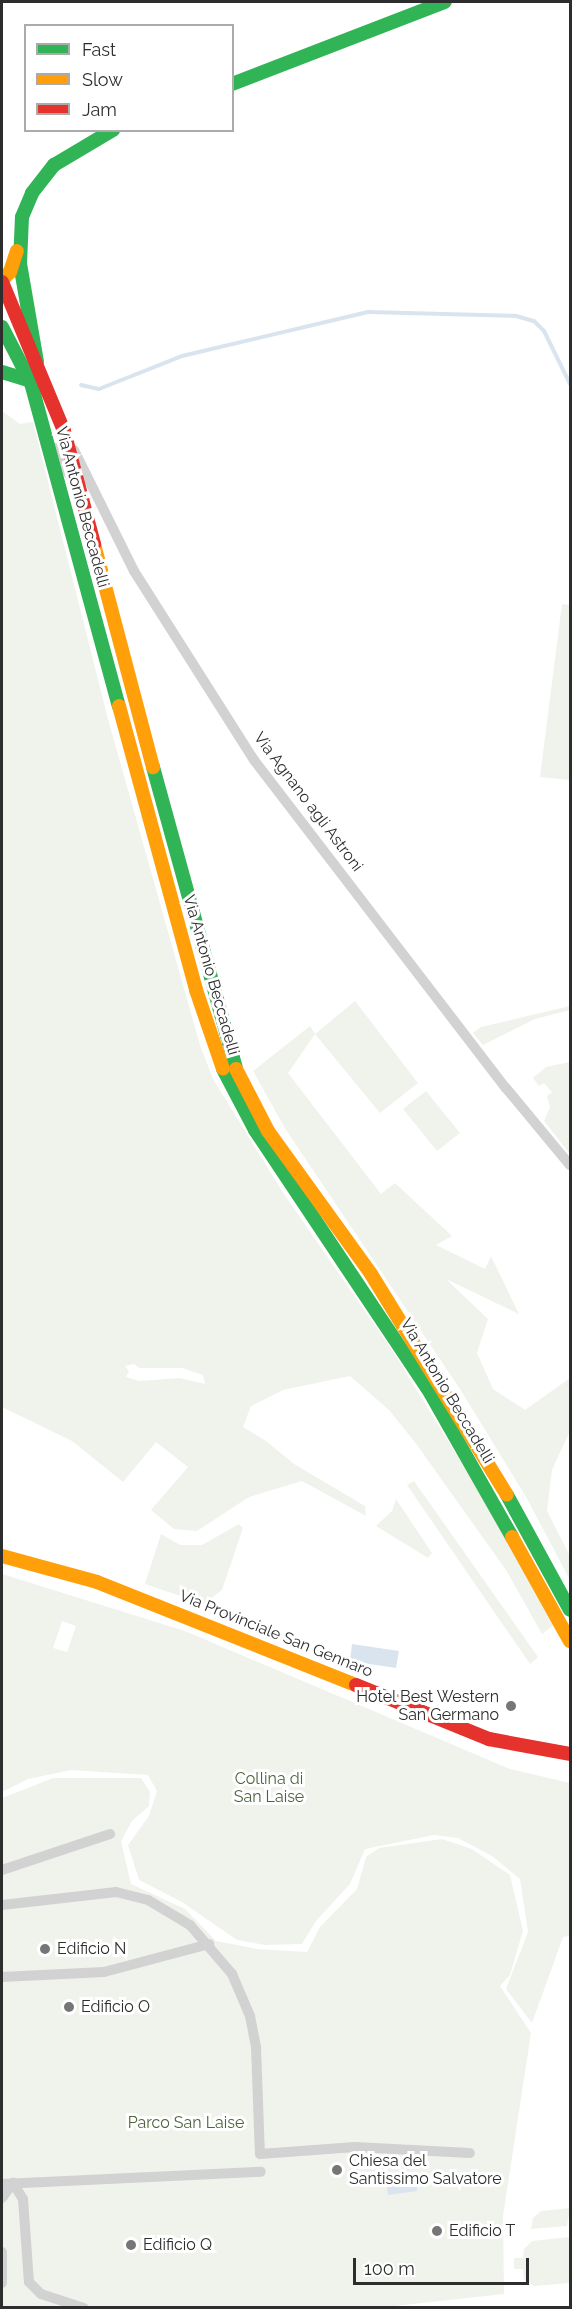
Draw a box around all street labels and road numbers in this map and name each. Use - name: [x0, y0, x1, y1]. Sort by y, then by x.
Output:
- street label: Via Antonio Beccadelli: [51, 424, 113, 590]
- street label: Via Agnano agli Astroni: [249, 728, 367, 876]
- street label: Via Antonio Beccadelli: [179, 892, 243, 1058]
- street label: Via Antonio Beccadelli: [396, 1315, 498, 1467]
- street label: Via Provinciale San Gennaro: [177, 1586, 375, 1682]

